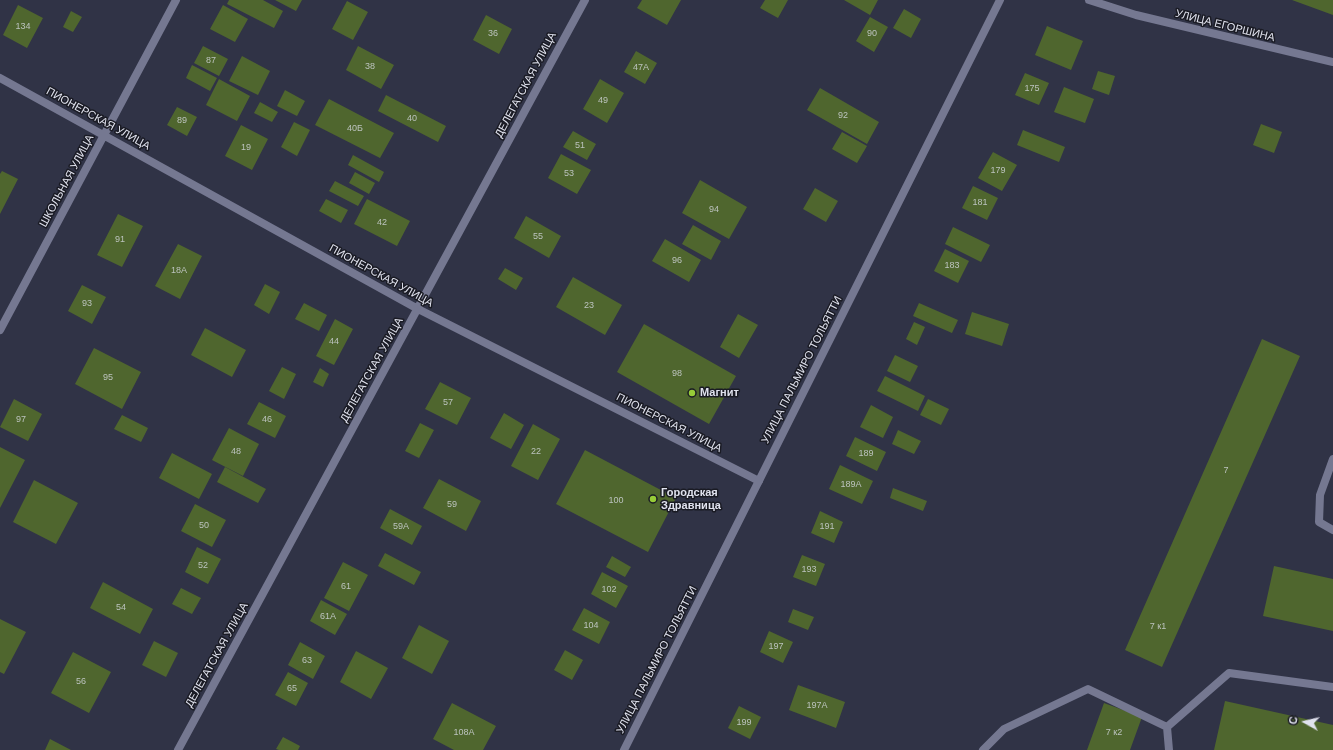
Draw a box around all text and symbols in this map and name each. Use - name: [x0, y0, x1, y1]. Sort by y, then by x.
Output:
- street label: УЛИЦА ЕГОРШИНА: [1174, 7, 1276, 45]
- house number: 134: [15, 22, 31, 32]
- house number: 36: [488, 29, 498, 39]
- house number: 90: [867, 29, 877, 39]
- street label: ДЕЛЕГАТСКАЯ УЛИЦА: [493, 30, 559, 140]
- house number: 87: [206, 56, 216, 66]
- house number: 38: [365, 62, 375, 72]
- house number: 47А: [633, 63, 649, 73]
- house number: 175: [1024, 84, 1040, 94]
- street label: ПИОНЕРСКАЯ УЛИЦА: [44, 85, 152, 153]
- house number: 49: [598, 96, 608, 106]
- house number: 92: [838, 111, 848, 121]
- house number: 40: [407, 114, 417, 124]
- house number: 89: [177, 116, 187, 126]
- house number: 40Б: [347, 124, 363, 134]
- street label: ШКОЛЬНАЯ УЛИЦА: [37, 133, 97, 229]
- house number: 51: [575, 141, 585, 151]
- house number: 19: [241, 143, 251, 153]
- house number: 179: [990, 166, 1006, 176]
- house number: 53: [564, 169, 574, 179]
- house number: 181: [972, 198, 988, 208]
- house number: 94: [709, 205, 719, 215]
- house number: 42: [377, 218, 387, 228]
- house number: 55: [533, 232, 543, 242]
- house number: 91: [115, 235, 125, 245]
- street label: ПИОНЕРСКАЯ УЛИЦА: [327, 242, 435, 310]
- house number: 96: [672, 256, 682, 266]
- house number: 183: [944, 261, 960, 271]
- house number: 18А: [171, 266, 187, 276]
- street label: УЛИЦА ПАЛЬМИРО ТОЛЬЯТТИ: [759, 294, 845, 446]
- house number: 93: [82, 299, 92, 309]
- house number: 23: [584, 301, 594, 311]
- street label: ДЕЛЕГАТСКАЯ УЛИЦА: [338, 315, 406, 425]
- house number: 44: [329, 337, 339, 347]
- house number: 98: [672, 369, 682, 379]
- house number: 95: [103, 373, 113, 383]
- place label: Магнит: [700, 386, 739, 400]
- marker: Магнит: [687, 388, 697, 398]
- street label: ПИОНЕРСКАЯ УЛИЦА: [614, 391, 724, 455]
- house number: 57: [443, 398, 453, 408]
- house number: 97: [16, 415, 26, 425]
- house number: 46: [262, 415, 272, 425]
- house number: 48: [231, 447, 241, 457]
- house number: 22: [531, 447, 541, 457]
- house number: 189: [858, 449, 874, 459]
- house number: 7: [1223, 466, 1229, 476]
- house number: 189А: [840, 480, 862, 490]
- place label: Городская Здравница: [661, 486, 721, 512]
- marker: Городская Здравница: [648, 494, 658, 504]
- house number: 100: [608, 496, 624, 506]
- house number: 59: [447, 500, 457, 510]
- house number: 50: [199, 521, 209, 531]
- house number: 59А: [393, 522, 409, 532]
- house number: 191: [819, 522, 835, 532]
- house number: 52: [198, 561, 208, 571]
- house number: 193: [801, 565, 817, 575]
- house number: 61: [341, 582, 351, 592]
- street label: УЛИЦА ПАЛЬМИРО ТОЛЬЯТТИ: [614, 584, 700, 736]
- house number: 102: [601, 585, 617, 595]
- street label: ДЕЛЕГАТСКАЯ УЛИЦА: [183, 600, 251, 710]
- house number: 54: [116, 603, 126, 613]
- house number: 61А: [320, 612, 336, 622]
- house number: 104: [583, 621, 599, 631]
- house number: 7 к1: [1150, 622, 1166, 632]
- house number: 197: [768, 642, 784, 652]
- house number: 63: [302, 656, 312, 666]
- house number: 56: [76, 677, 86, 687]
- house number: 65: [287, 684, 297, 694]
- house number: 197А: [806, 701, 828, 711]
- north arrow: [1285, 702, 1325, 742]
- text: С: [1287, 716, 1300, 725]
- house number: 199: [736, 718, 752, 728]
- house number: 108А: [453, 728, 475, 738]
- house number: 7 к2: [1106, 728, 1122, 738]

